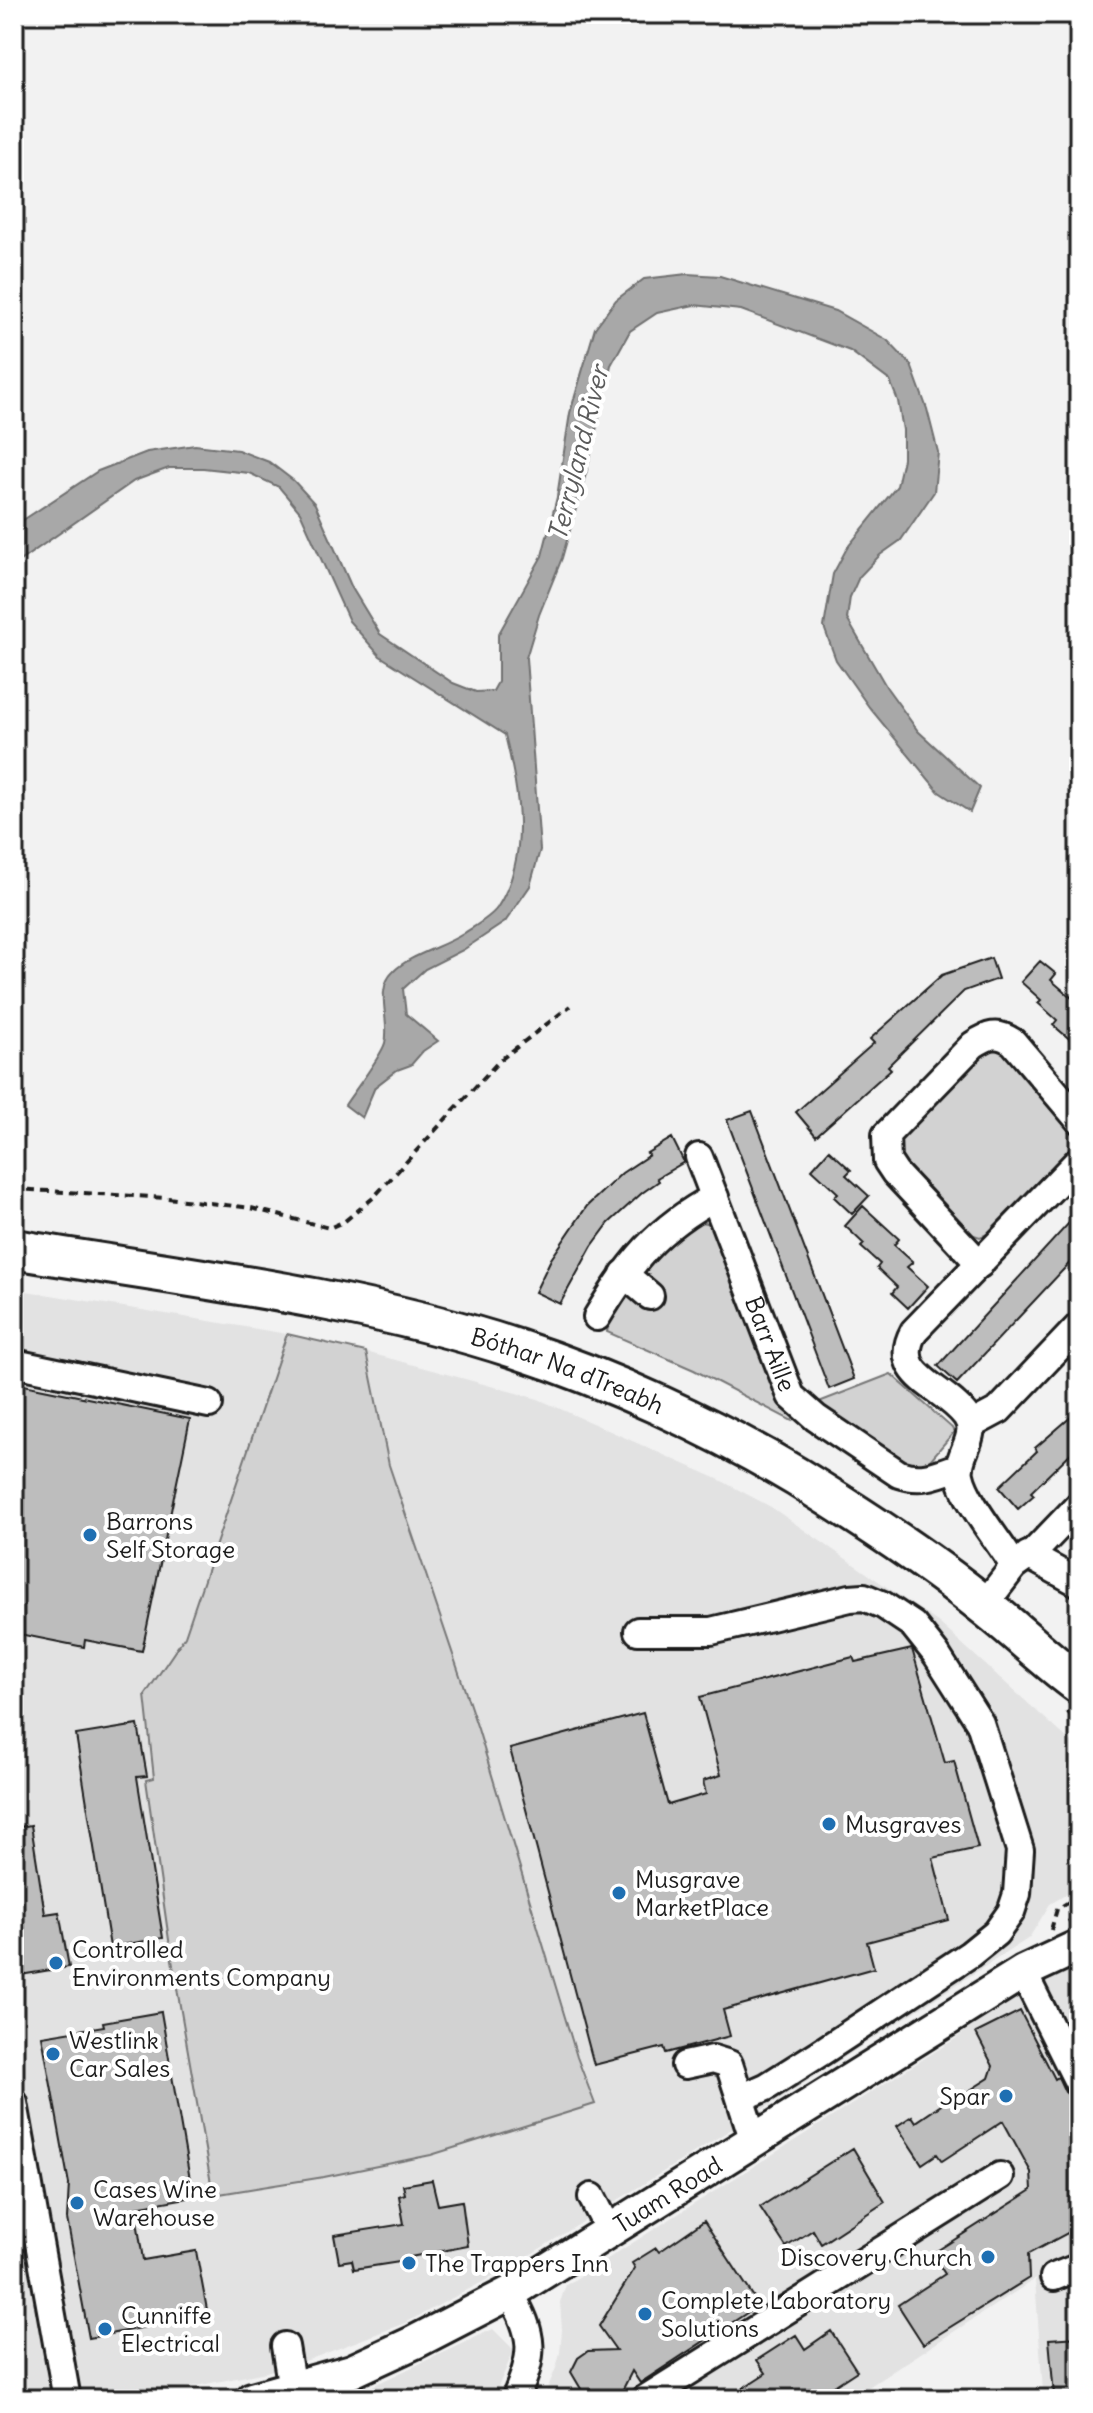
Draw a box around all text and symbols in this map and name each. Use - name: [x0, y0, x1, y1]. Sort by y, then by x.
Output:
- water label: Terryland River: [540, 359, 616, 544]
- street label: Barr Aille: [739, 1292, 803, 1395]
- street label: Bóthar Na dTreabh: [467, 1321, 669, 1420]
- place label: Barrons Self Storage: [106, 1506, 235, 1564]
- marker: Barrons Self Storage: [81, 1526, 99, 1544]
- place label: Musgraves: [845, 1809, 961, 1839]
- marker: Musgraves: [820, 1815, 838, 1833]
- place label: Musgrave MarketPlace: [635, 1864, 769, 1922]
- marker: Musgrave MarketPlace: [610, 1884, 628, 1902]
- place label: Controlled Environments Company: [72, 1934, 331, 1992]
- marker: Controlled Environments Company: [47, 1954, 65, 1972]
- place label: Westlink Car Sales: [69, 2025, 170, 2083]
- marker: Westlink Car Sales: [44, 2045, 62, 2063]
- place label: Spar: [939, 2081, 990, 2111]
- marker: Spar: [997, 2087, 1015, 2105]
- street label: Tuam Road: [608, 2149, 727, 2239]
- place label: Cases Wine Warehouse: [93, 2174, 217, 2232]
- marker: Cases Wine Warehouse: [68, 2194, 86, 2212]
- place label: Discovery Church: [780, 2242, 972, 2272]
- place label: The Trappers Inn: [425, 2248, 609, 2278]
- marker: Discovery Church: [979, 2248, 997, 2266]
- marker: The Trappers Inn: [400, 2254, 418, 2272]
- place label: Complete Laboratory Solutions: [661, 2285, 891, 2343]
- place label: Cunniffe Electrical: [121, 2300, 220, 2358]
- marker: Complete Laboratory Solutions: [636, 2305, 654, 2323]
- marker: Cunniffe Electrical: [96, 2320, 114, 2338]

